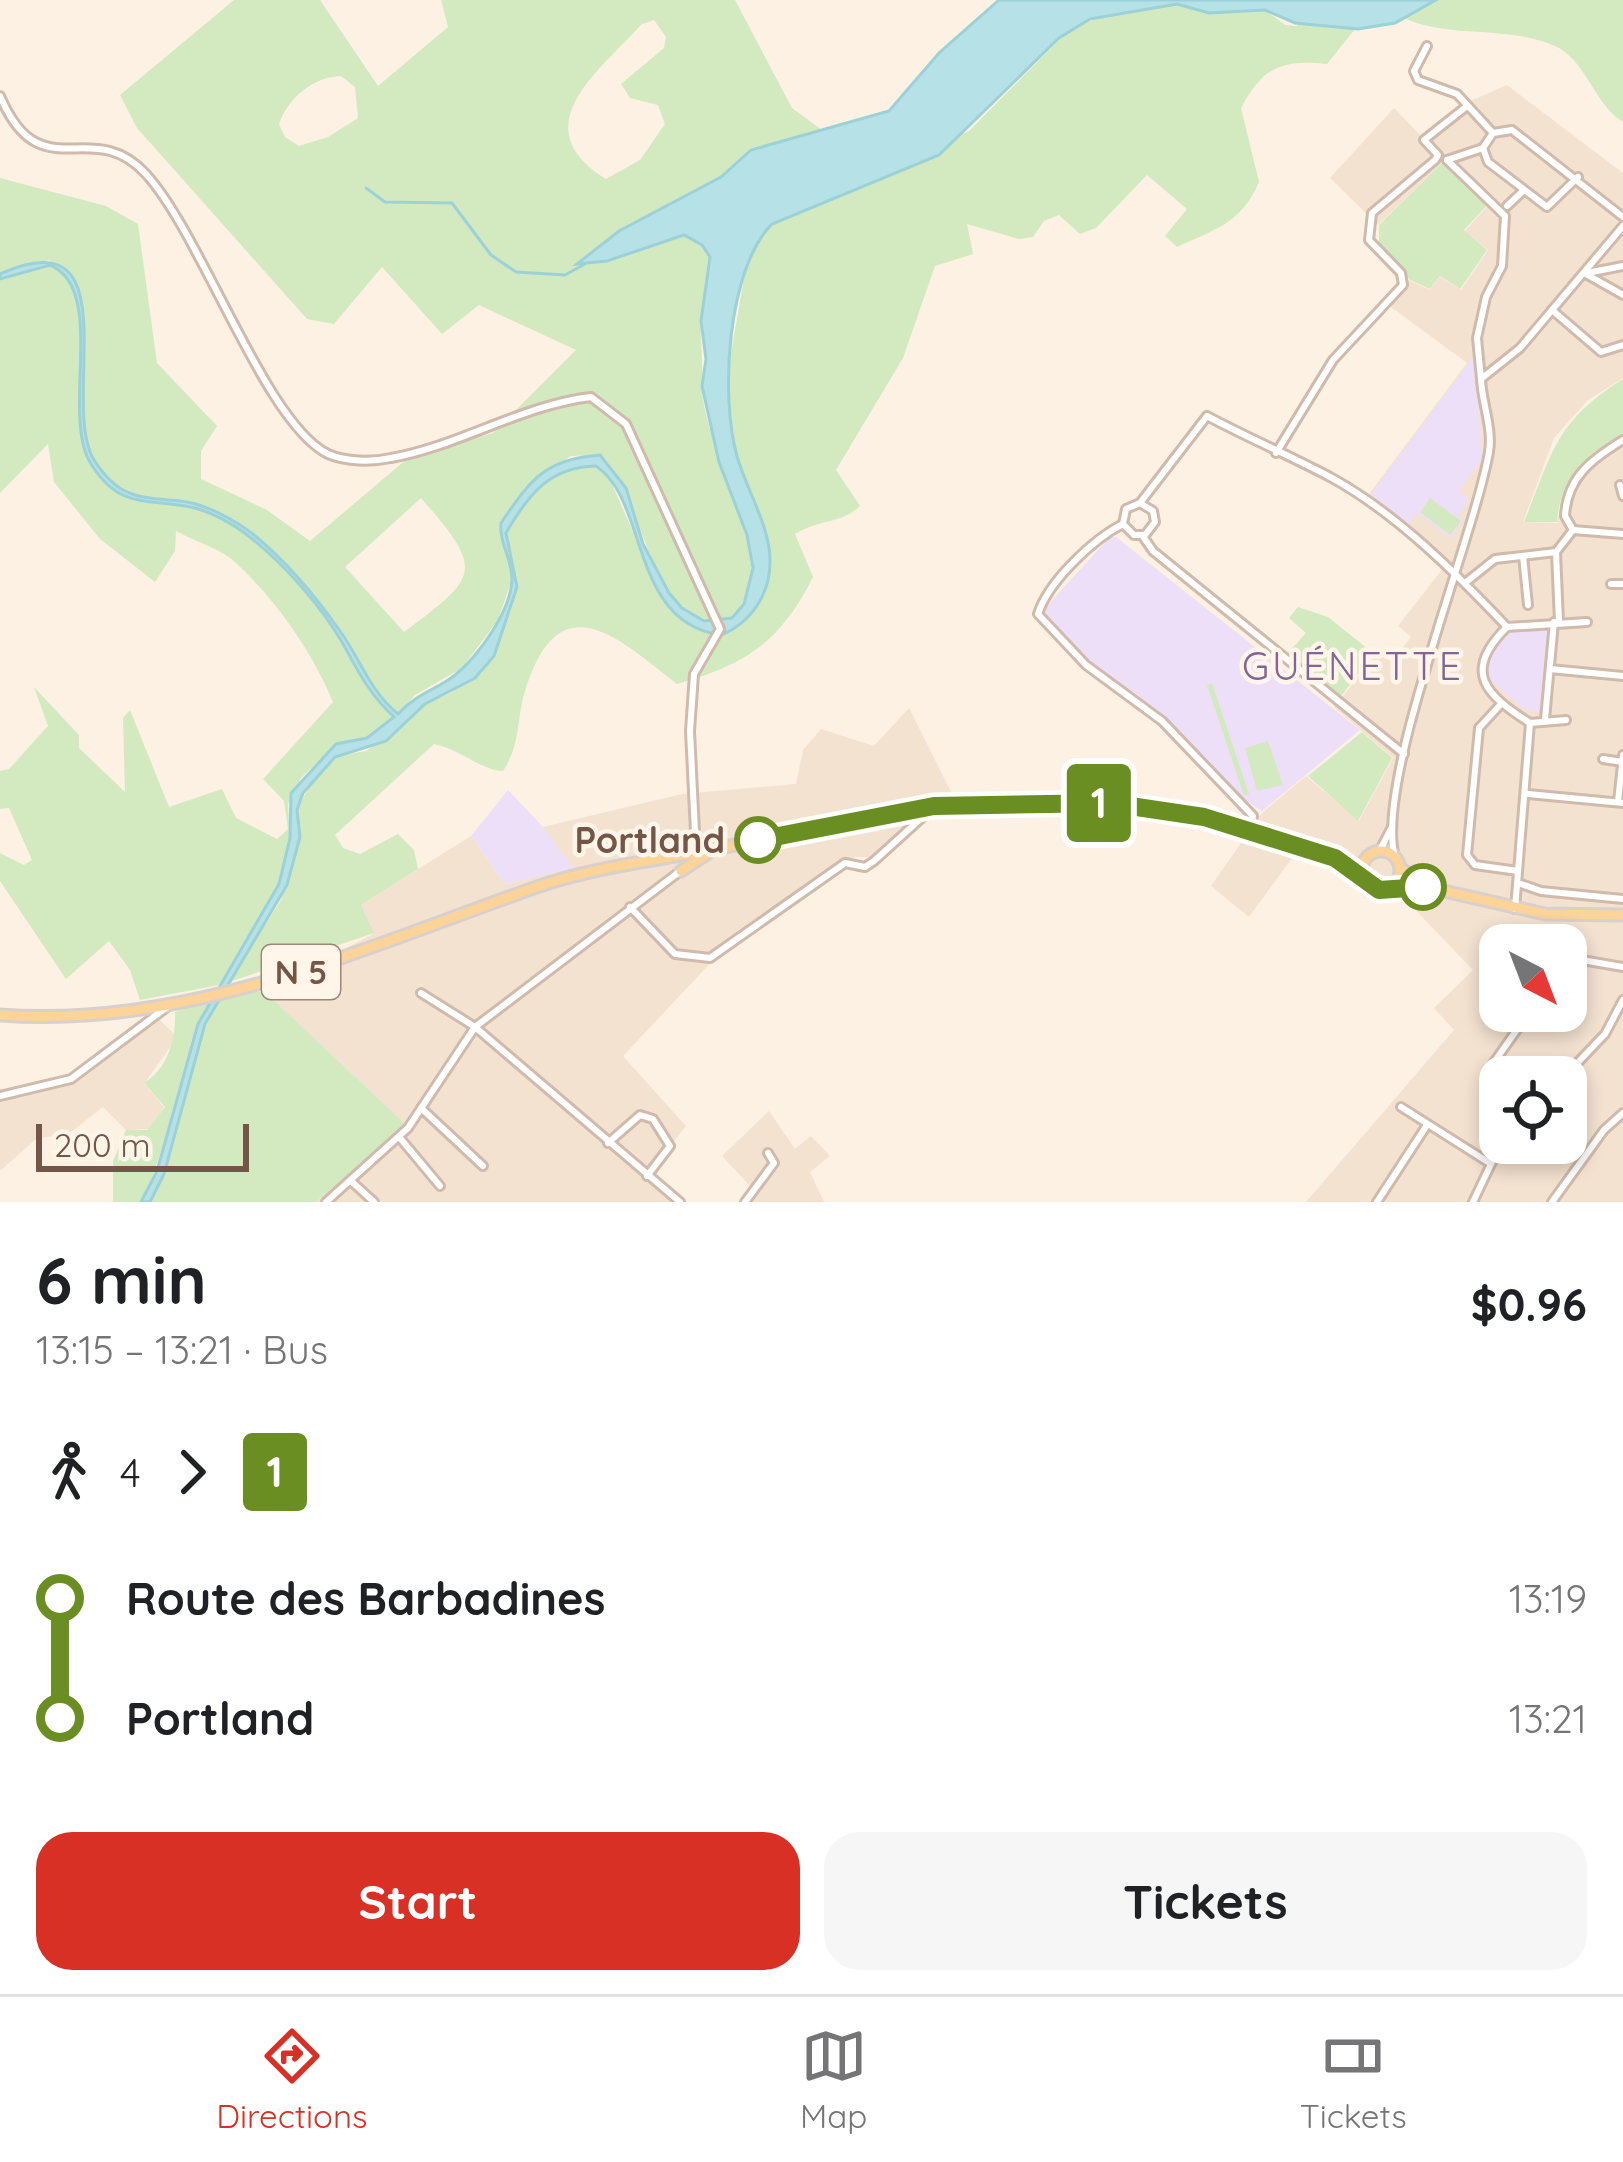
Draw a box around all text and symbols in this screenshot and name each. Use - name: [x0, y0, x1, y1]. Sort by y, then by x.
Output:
- district label: GUÉNETTE: [1242, 641, 1464, 690]
- line badge: 1: [1060, 764, 1138, 842]
- text: 1: [1091, 776, 1107, 829]
- place label: Portland: [574, 817, 725, 862]
- marker: Portland: [736, 818, 780, 862]
- unlabelled marker: [1401, 865, 1445, 909]
- north arrow: [1479, 924, 1587, 1032]
- map controls: [1479, 924, 1587, 1164]
- road number: N 5: [262, 945, 340, 999]
- button: locate: [1479, 1056, 1587, 1164]
- scale bar: [36, 1118, 249, 1171]
- text: 200 m: [54, 1124, 151, 1165]
- text: 6 min: [36, 1238, 207, 1321]
- text: $0.96: [1471, 1276, 1587, 1332]
- text: 13:15 – 13:21 · Bus: [36, 1325, 328, 1374]
- icon: walk: [36, 1439, 102, 1505]
- icon: forward: [159, 1439, 225, 1505]
- text: 1: [267, 1445, 283, 1498]
- text: 4: [120, 1448, 141, 1497]
- text: Route des Barbadines: [126, 1570, 605, 1626]
- text: 13:19: [1509, 1574, 1587, 1623]
- text: Portland: [126, 1690, 314, 1746]
- text: 13:21: [1509, 1694, 1587, 1743]
- button: Start: [36, 1832, 800, 1970]
- button: Tickets: [824, 1832, 1587, 1970]
- tab: Directions: [216, 2023, 367, 2136]
- tab: Map: [800, 2023, 867, 2136]
- tab: Tickets: [1300, 2023, 1407, 2136]

